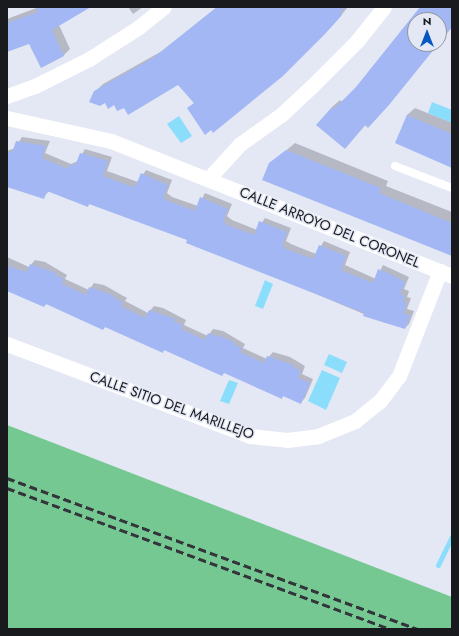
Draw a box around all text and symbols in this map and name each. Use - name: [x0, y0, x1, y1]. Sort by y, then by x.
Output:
- north arrow: [407, 12, 447, 52]
- text: N: [423, 13, 431, 29]
- street label: CALLE ARROYO DEL CORONEL: [237, 183, 423, 271]
- street label: CALLE SITIO DEL MARILLEJO: [88, 367, 256, 443]

